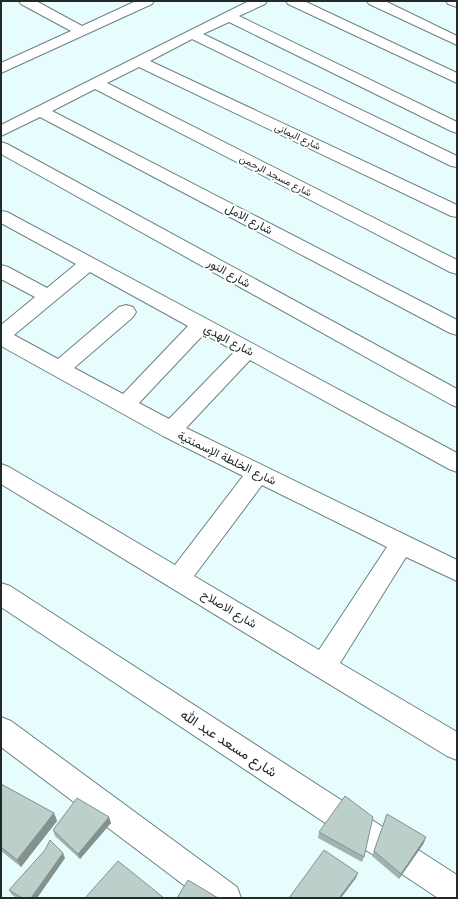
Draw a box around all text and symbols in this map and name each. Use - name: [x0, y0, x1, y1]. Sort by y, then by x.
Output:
- street label: شارع اليمانى: [273, 120, 323, 153]
- street label: شارع مسجد الرحمن: [237, 152, 314, 199]
- street label: شارع الامل: [222, 200, 275, 239]
- street label: شارع النور: [203, 254, 253, 292]
- street label: شارع الهدي: [200, 320, 257, 362]
- street label: شارع الخلطة الإسمنتية: [175, 427, 279, 490]
- street label: شارع الاصلاح: [198, 586, 260, 633]
- street label: شارع مسعد عبد الله: [176, 705, 281, 783]

